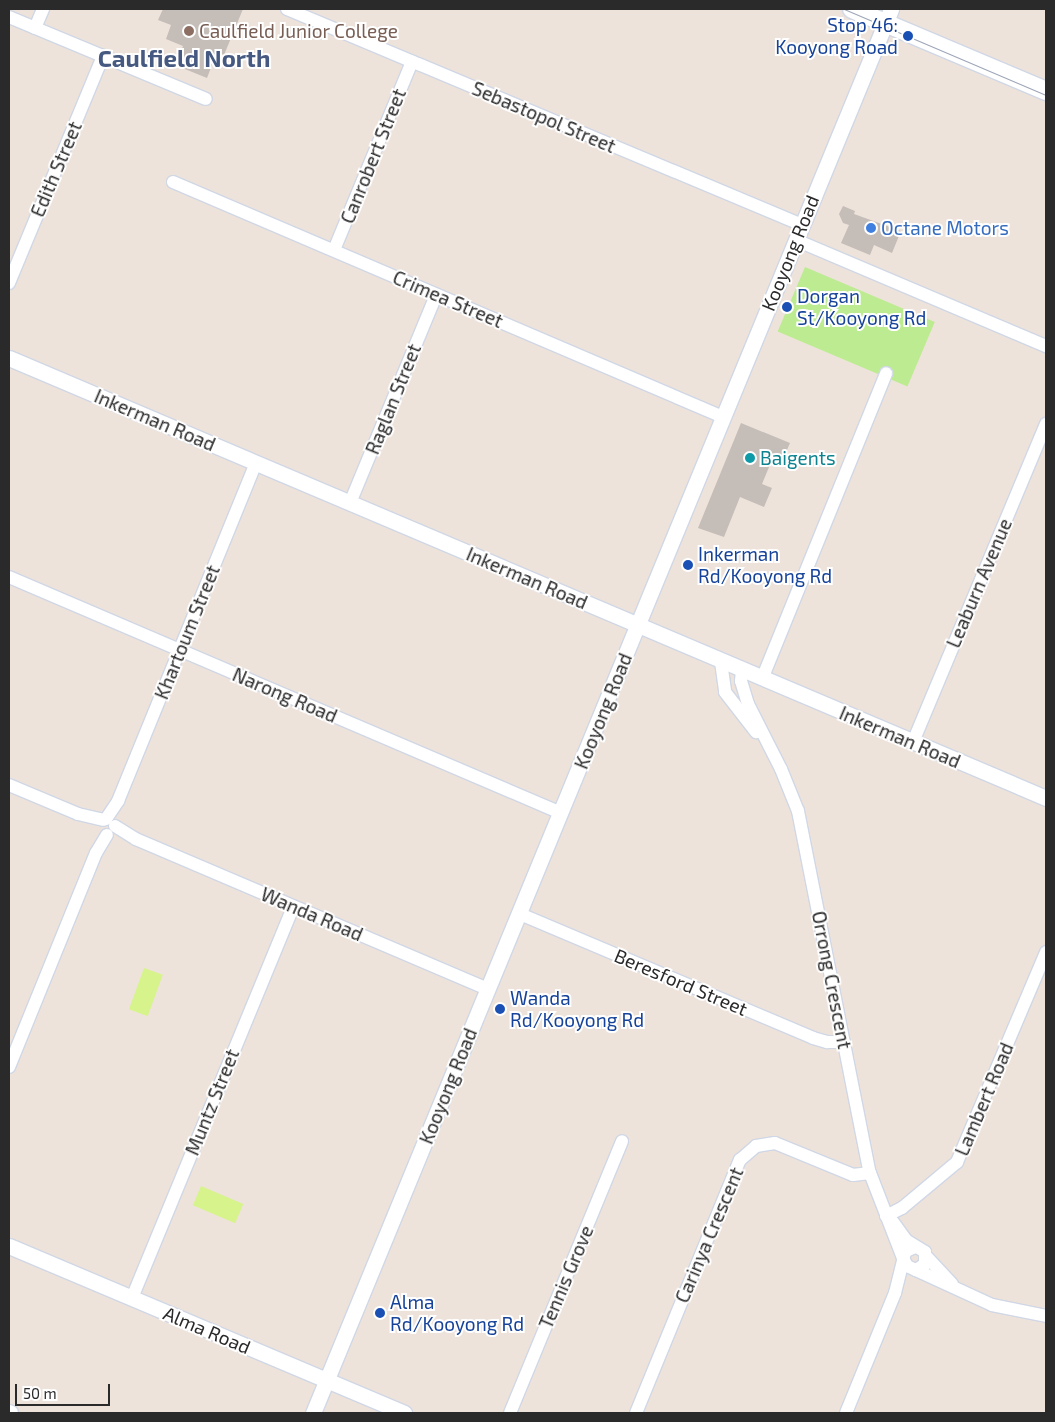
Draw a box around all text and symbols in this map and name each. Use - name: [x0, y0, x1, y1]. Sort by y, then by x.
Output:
- place label: Stop 46: Kooyong Road: [775, 14, 898, 58]
- place label: Caulfield Junior College: [199, 20, 399, 42]
- marker: Caulfield Junior College: [183, 25, 195, 37]
- marker: Stop 46: Kooyong Road: [902, 30, 914, 42]
- district label: Caulfield North: [98, 44, 270, 72]
- street label: Sebastopol Street: [469, 76, 619, 158]
- street label: Canrobert Street: [336, 85, 410, 227]
- street label: Edith Street: [26, 118, 86, 220]
- street label: Kooyong Road: [756, 192, 824, 314]
- place label: Octane Motors: [881, 217, 1009, 239]
- marker: Octane Motors: [865, 222, 877, 234]
- street label: Crimea Street: [389, 266, 507, 332]
- place label: Dorgan St/Kooyong Rd: [797, 285, 926, 329]
- marker: Dorgan St/Kooyong Rd: [781, 301, 793, 313]
- street label: Raglan Street: [361, 341, 425, 457]
- street label: Inkerman Road: [91, 384, 219, 456]
- place label: Baigents: [760, 447, 836, 469]
- marker: Baigents: [744, 452, 756, 464]
- street label: Leaburn Avenue: [941, 515, 1017, 651]
- street label: Inkerman Road: [463, 542, 591, 614]
- place label: Inkerman Rd/Kooyong Rd: [698, 543, 832, 587]
- marker: Inkerman Rd/Kooyong Rd: [682, 559, 694, 571]
- street label: Khartoum Street: [150, 562, 224, 702]
- street label: Kooyong Road: [569, 650, 637, 772]
- street label: Narong Road: [229, 663, 341, 727]
- street label: Inkerman Road: [836, 701, 964, 773]
- street label: Wanda Road: [258, 882, 366, 946]
- street label: Orrong Crescent: [807, 909, 857, 1051]
- street label: Beresford Street: [611, 944, 751, 1020]
- place label: Wanda Rd/Kooyong Rd: [510, 987, 644, 1031]
- marker: Wanda Rd/Kooyong Rd: [494, 1003, 506, 1015]
- street label: Kooyong Road: [414, 1025, 482, 1147]
- street label: Lambert Road: [950, 1039, 1018, 1159]
- street label: Muntz Street: [180, 1046, 244, 1158]
- street label: Carinya Crescent: [670, 1164, 748, 1306]
- street label: Tennis Grove: [534, 1222, 598, 1332]
- place label: Alma Rd/Kooyong Rd: [390, 1291, 524, 1335]
- street label: Alma Road: [160, 1301, 254, 1359]
- marker: Alma Rd/Kooyong Rd: [374, 1307, 386, 1319]
- scale bar: [18, 1374, 112, 1406]
- text: 50 m: [23, 1384, 57, 1402]

